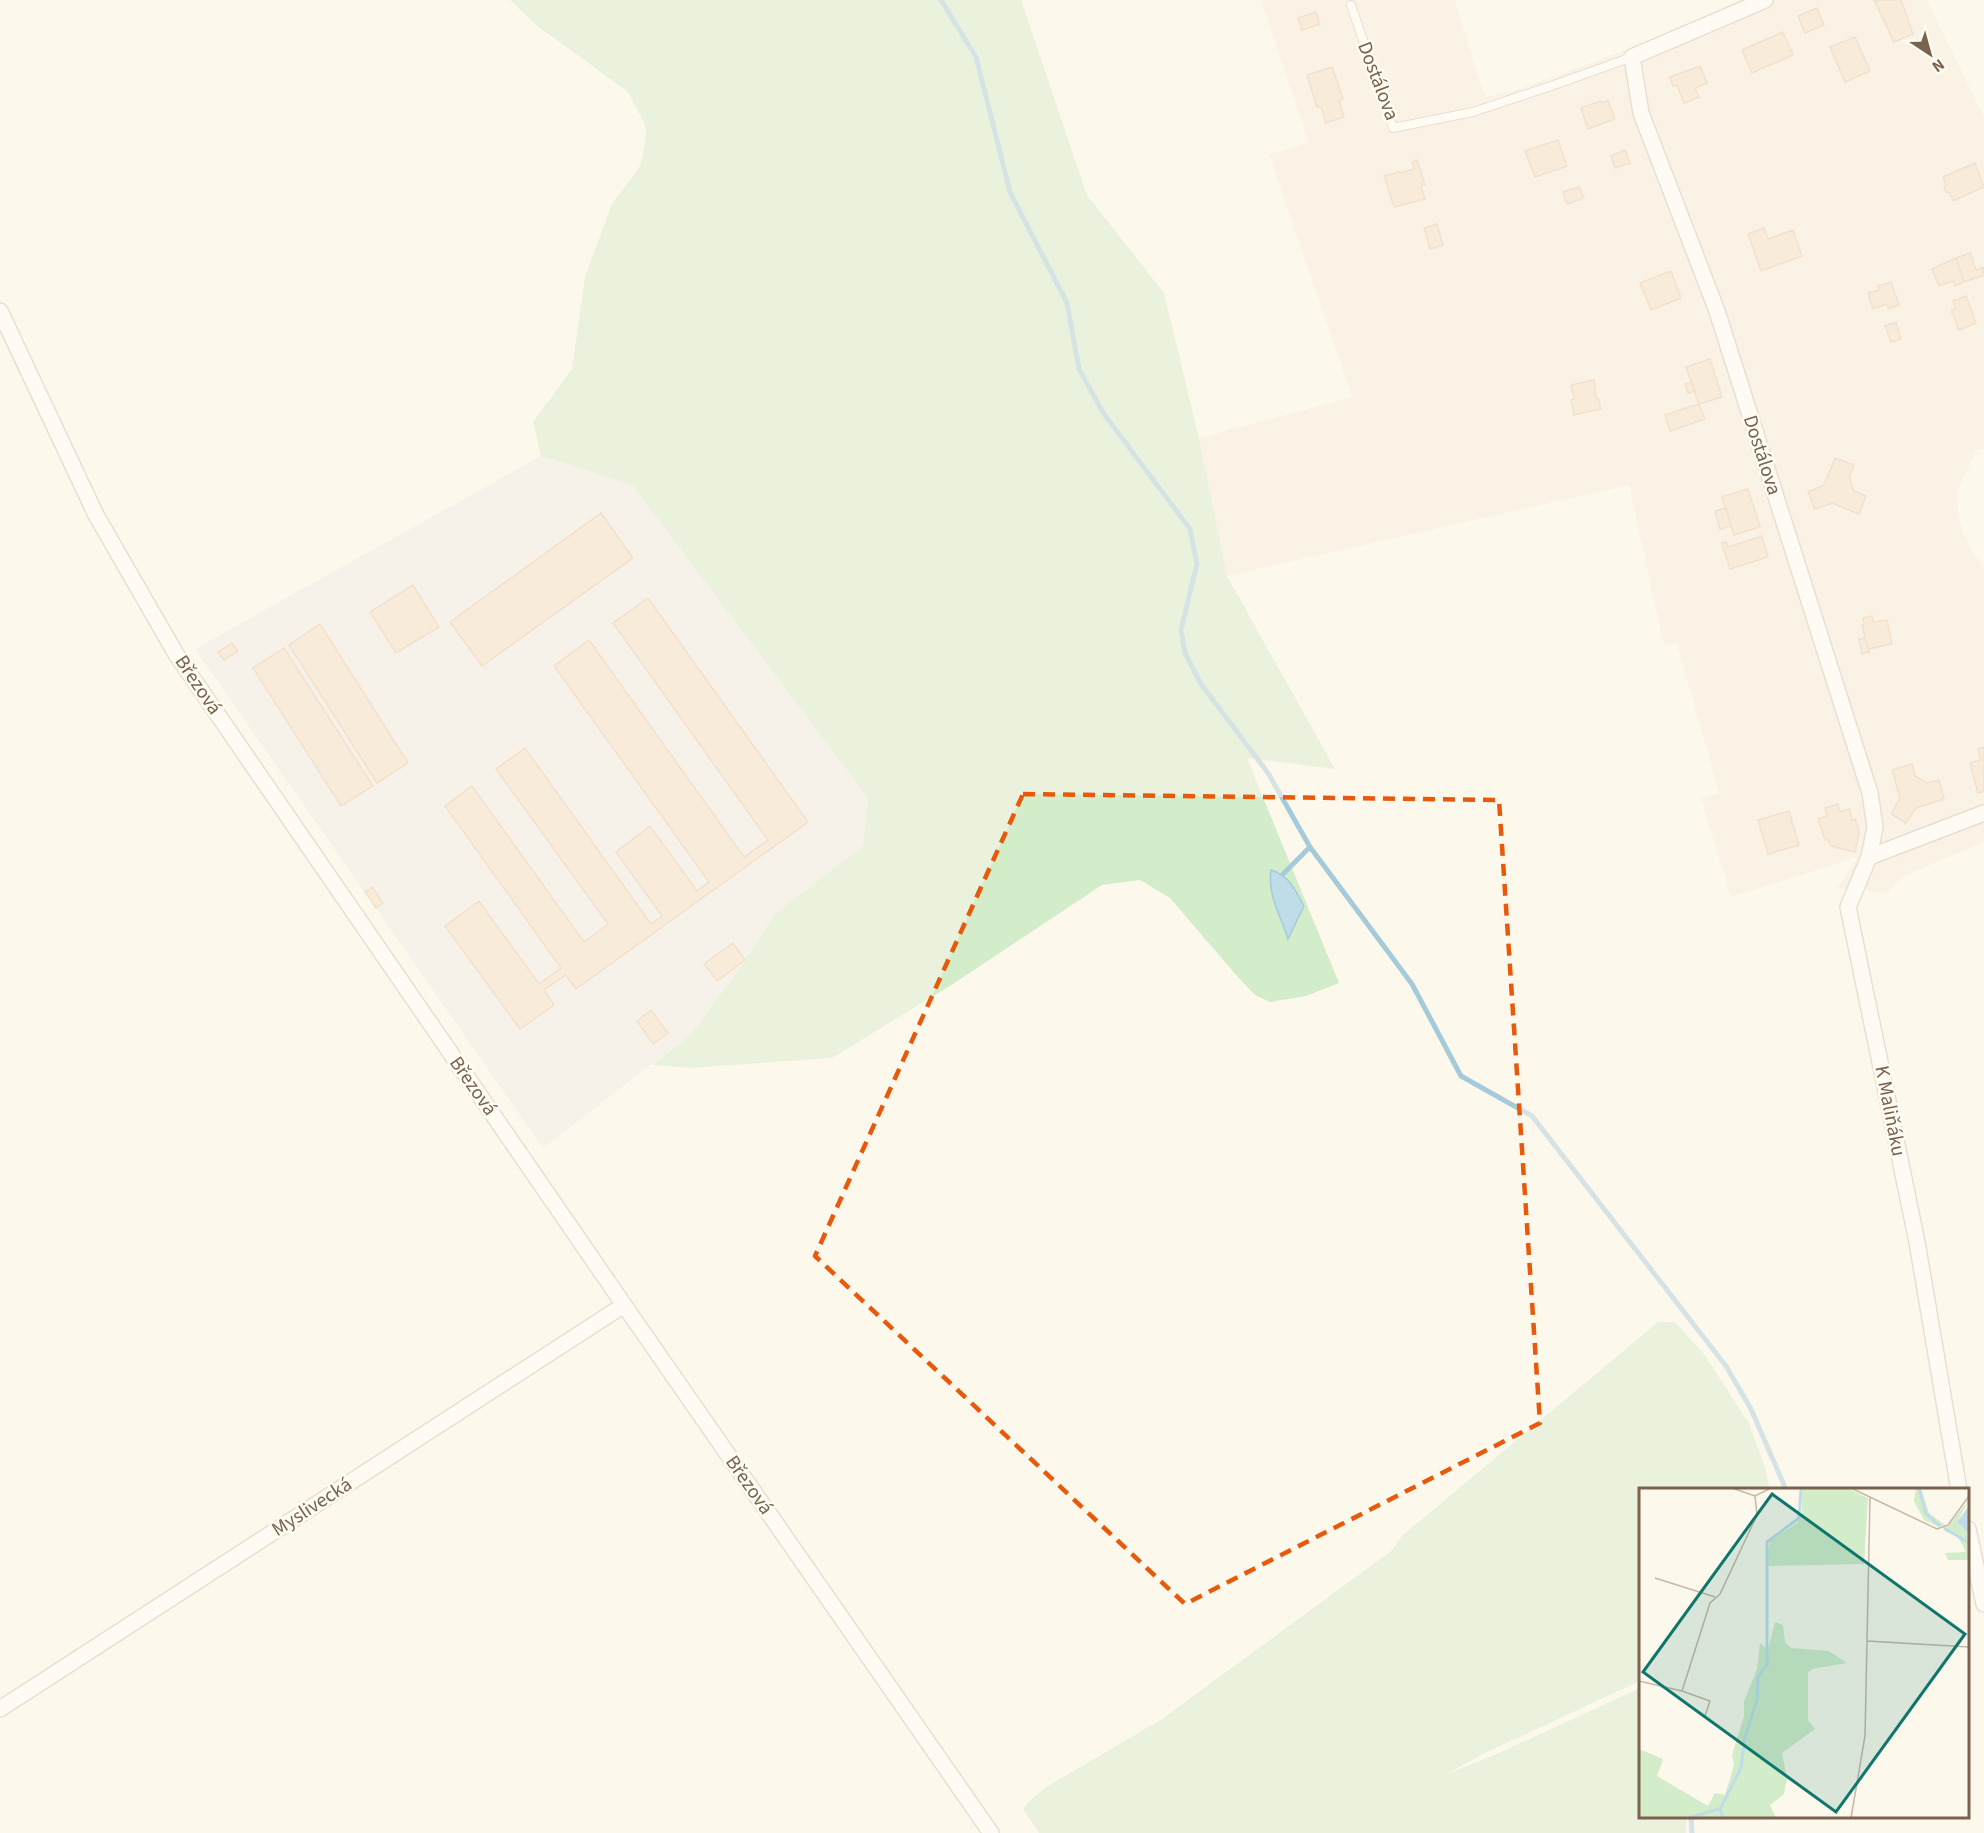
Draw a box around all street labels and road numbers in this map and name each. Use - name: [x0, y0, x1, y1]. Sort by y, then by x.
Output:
- street label: Dostálova: [1350, 38, 1406, 124]
- street label: Dostálova: [1736, 411, 1788, 499]
- street label: Březová: [168, 650, 228, 720]
- street label: Březová: [442, 1051, 504, 1121]
- street label: K Maliňáku: [1868, 1063, 1912, 1159]
- street label: Březová: [718, 1450, 780, 1520]
- street label: Myslivecká: [266, 1471, 358, 1543]

